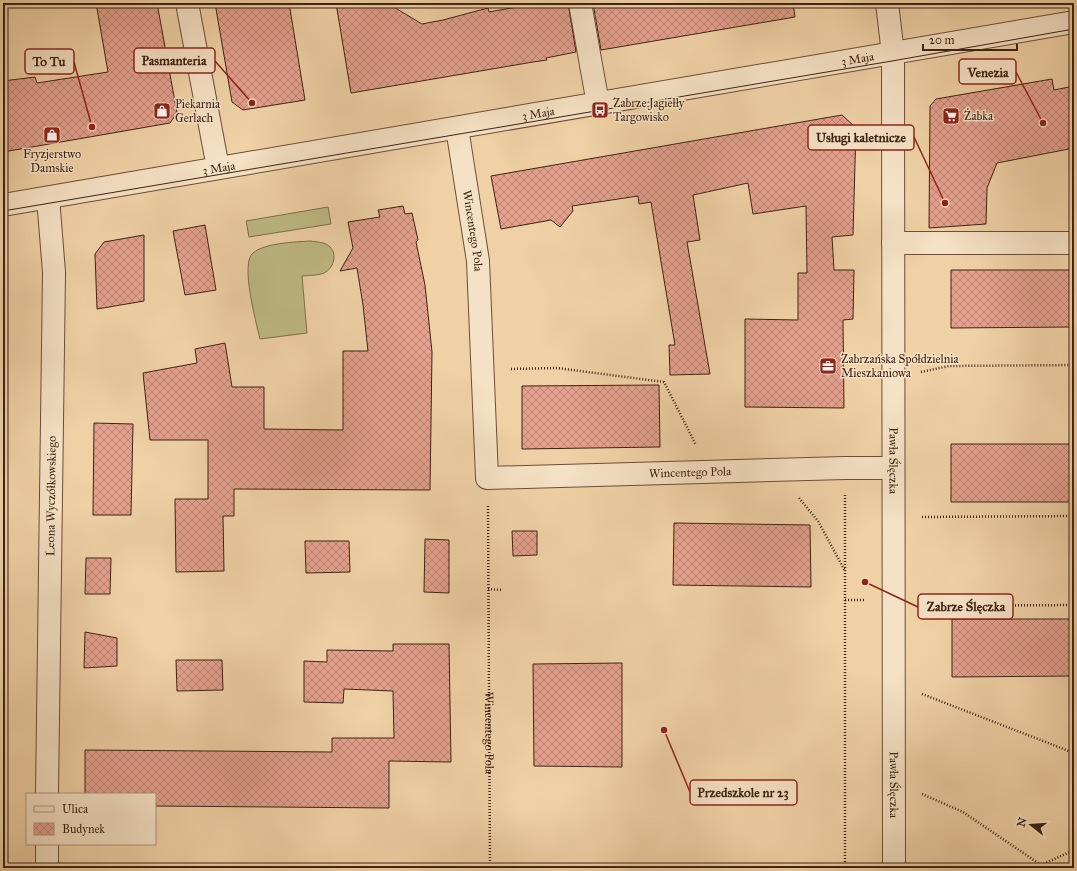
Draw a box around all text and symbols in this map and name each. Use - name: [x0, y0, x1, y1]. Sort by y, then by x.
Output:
- scale bar: [923, 26, 1017, 52]
- text: 20 m: [929, 33, 955, 47]
- callout: Pasmanteria: [134, 48, 215, 73]
- callout: To Tu: [25, 49, 74, 74]
- street label: 3 Maja: [840, 49, 876, 69]
- text: Pasmanteria: [142, 53, 207, 69]
- text: To Tu: [32, 54, 66, 70]
- callout: Venezia: [959, 59, 1016, 84]
- text: Venezia: [966, 65, 1009, 81]
- place label: Zabrze Jagiełły Targowisko: [613, 96, 685, 125]
- place label: Piekarnia Gerlach: [175, 97, 221, 125]
- bus stop icon: Zabrze Jagiełły Targowisko: [590, 100, 610, 120]
- shop icon: Piekarnia Gerlach: [152, 101, 172, 121]
- street label: 3 Maja: [521, 104, 557, 123]
- supermarket icon: Żabka: [941, 106, 961, 126]
- place label: Żabka: [964, 108, 994, 123]
- shop icon: Fryzjerstwo Damskie: [42, 125, 62, 145]
- callout: Usługi kaletnicze: [808, 125, 914, 150]
- text: Usługi kaletnicze: [816, 130, 907, 146]
- place label: Fryzjerstwo Damskie: [23, 147, 81, 175]
- street label: 3 Maja: [201, 158, 237, 178]
- street label: Wincentego Pola: [460, 189, 485, 273]
- place label: Zabrzańska Spółdzielnia Mieszkaniowa: [841, 352, 960, 380]
- office icon: Zabrzańska Spółdzielnia Mieszkaniowa: [818, 356, 838, 376]
- street label: Pawła Ślęczka: [886, 427, 903, 495]
- street label: Leona Wyczółkowskiego: [43, 436, 60, 556]
- street label: Wincentego Pola: [649, 464, 732, 480]
- callout: Zabrze Ślęczka: [918, 594, 1013, 619]
- text: Zabrze Ślęczka: [927, 598, 1006, 615]
- street label: Wincentego Pola: [481, 692, 496, 775]
- street label: Pawła Ślęczka: [887, 751, 903, 819]
- callout: Przedszkole nr 23: [690, 780, 797, 805]
- text: Przedszkole nr 23: [697, 785, 789, 801]
- legend: [26, 793, 156, 845]
- text: Ulica: [62, 802, 89, 816]
- north arrow: [1011, 805, 1051, 845]
- text: N: [1014, 815, 1030, 829]
- text: Budynek: [62, 822, 105, 836]

